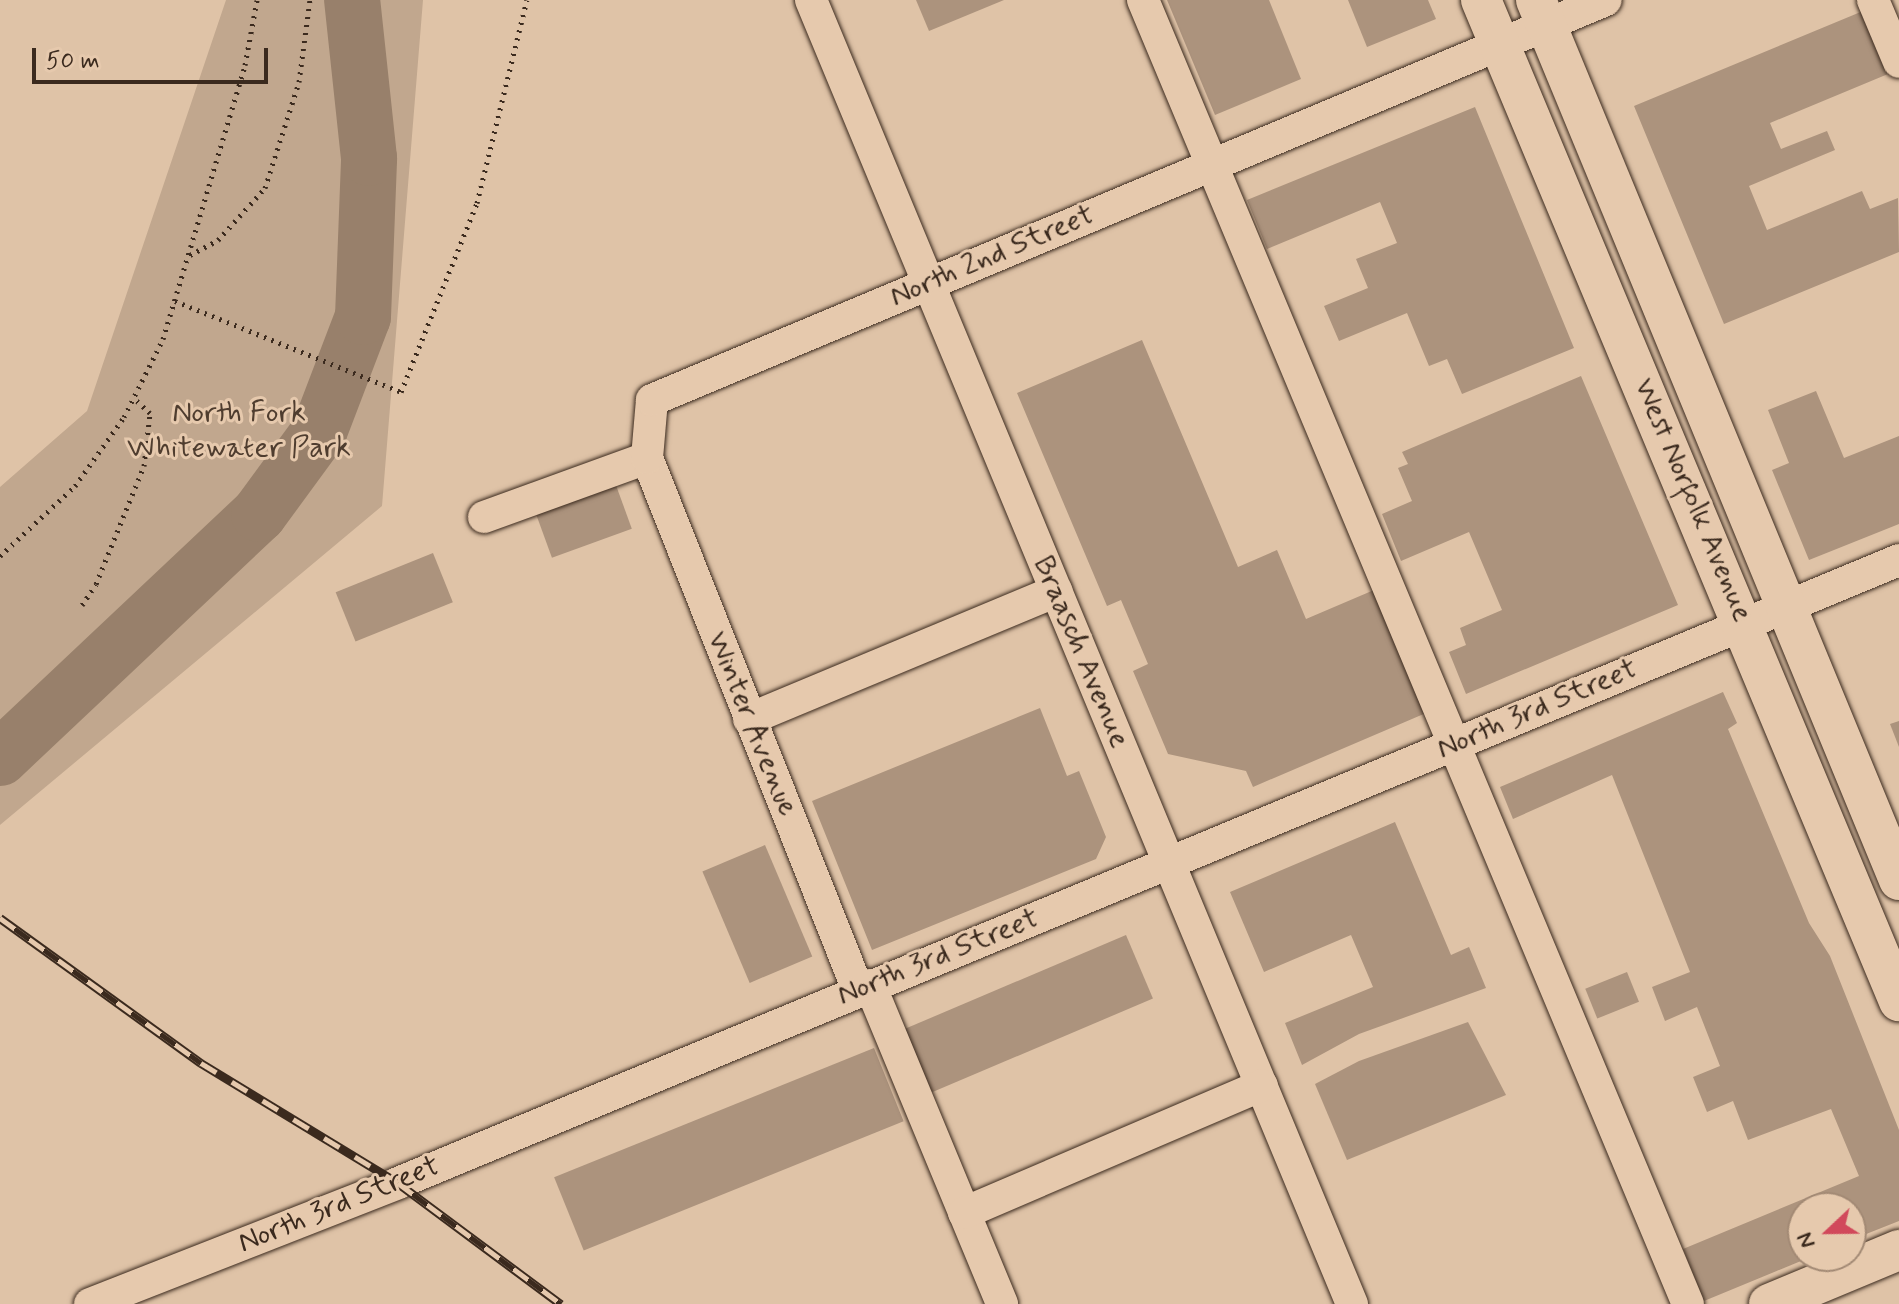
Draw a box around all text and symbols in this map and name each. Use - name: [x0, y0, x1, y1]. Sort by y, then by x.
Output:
- scale bar: [36, 32, 272, 82]
- text: 50 m: [46, 46, 100, 77]
- street label: North 2nd Street: [885, 197, 1099, 315]
- street label: West Norfolk Avenue: [1625, 372, 1761, 628]
- park label: North Fork Whitewater Park: [127, 395, 351, 466]
- street label: Braasch Avenue: [1024, 551, 1138, 753]
- street label: Winter Avenue: [699, 628, 805, 820]
- street label: North 3rd Street: [1432, 651, 1642, 767]
- street label: North 3rd Street: [833, 901, 1043, 1013]
- street label: North 3rd Street: [234, 1149, 444, 1261]
- north arrow: [1787, 1192, 1867, 1272]
- text: N: [1791, 1228, 1822, 1252]

